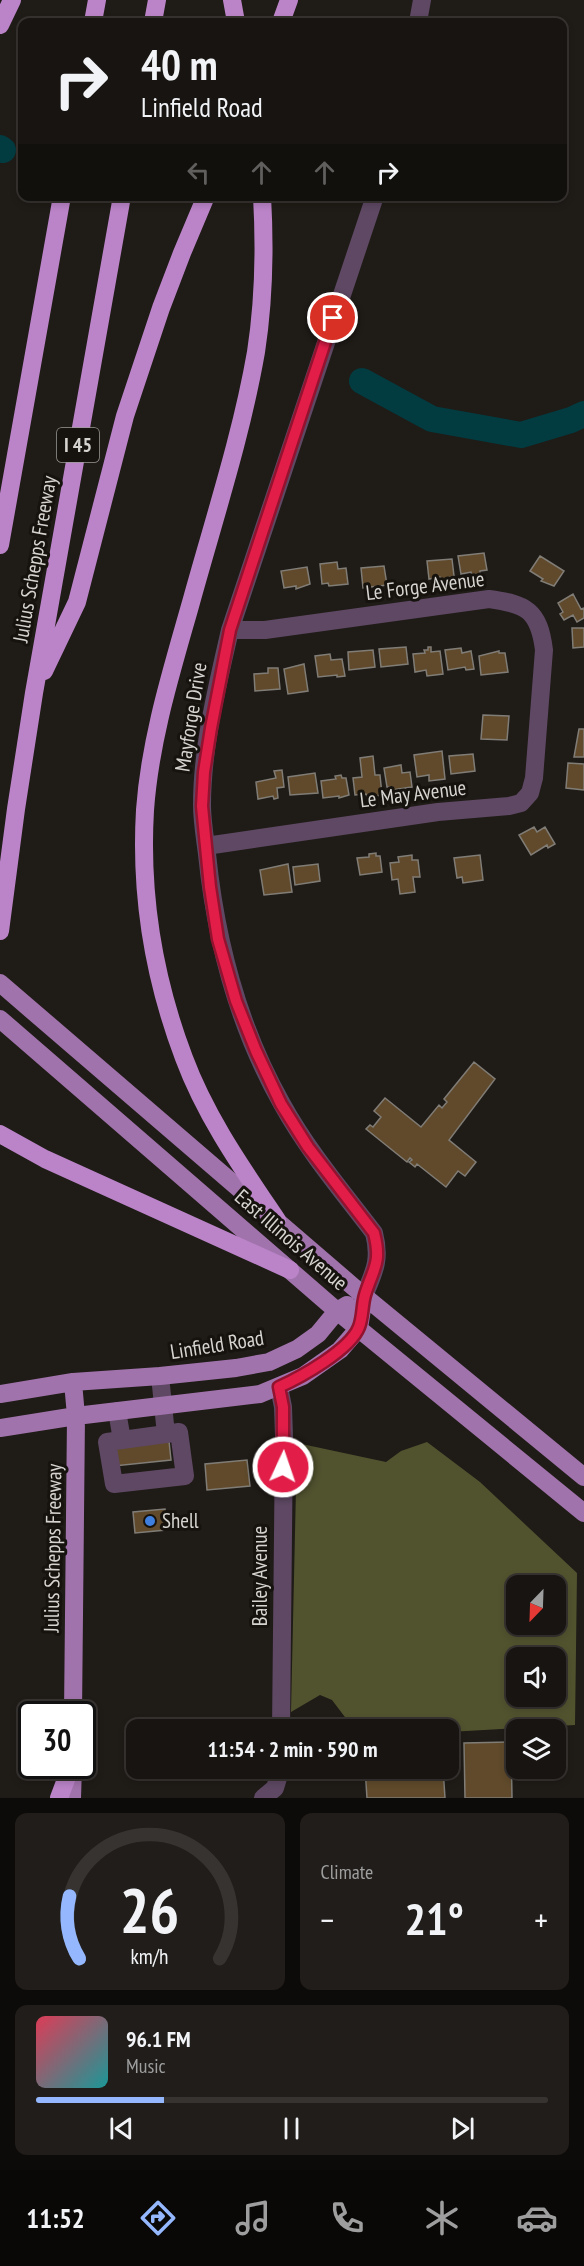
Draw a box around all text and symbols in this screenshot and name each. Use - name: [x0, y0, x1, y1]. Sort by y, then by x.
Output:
- text: 40 m: [141, 37, 218, 92]
- icon: right: [42, 42, 120, 120]
- text: Linfield Road: [141, 90, 263, 124]
- icon: left: [182, 156, 215, 189]
- icon: ahead: [245, 156, 278, 189]
- icon: ahead: [308, 156, 341, 189]
- icon: right: [371, 156, 404, 189]
- pin: [307, 292, 358, 343]
- icon: arrive: [316, 301, 349, 334]
- road number: I 45: [57, 428, 99, 462]
- street label: Julius Schepps Freeway: [6, 473, 62, 645]
- street label: Le Forge Avenue: [364, 565, 486, 606]
- street label: Mayforge Drive: [169, 660, 212, 773]
- street label: Le May Avenue: [358, 774, 468, 813]
- street label: East Illinois Avenue: [229, 1183, 353, 1296]
- street label: Linfield Road: [168, 1324, 266, 1365]
- position arrow: [251, 1435, 315, 1499]
- street label: Julius Schepps Freeway: [38, 1463, 67, 1634]
- place label: Shell: [162, 1507, 199, 1534]
- marker: Shell: [143, 1514, 157, 1528]
- street label: Bailey Avenue: [246, 1526, 273, 1626]
- north arrow: [506, 1575, 566, 1635]
- map controls: [506, 1575, 566, 1779]
- button: sound: [506, 1647, 566, 1707]
- speed limit sign: 30: [18, 1701, 96, 1779]
- button: layers: [506, 1719, 566, 1779]
- text: 11:54 · 2 min · 590 m: [207, 1735, 378, 1763]
- text: Climate: [321, 1859, 373, 1885]
- text: 26: [120, 1869, 180, 1950]
- text: 21°: [405, 1889, 464, 1947]
- text: −: [321, 1898, 334, 1941]
- text: +: [534, 1898, 548, 1941]
- text: km/h: [131, 1942, 169, 1970]
- text: 96.1 FM: [126, 2025, 191, 2053]
- text: Music: [126, 2053, 166, 2079]
- icon: previous: [105, 2112, 138, 2145]
- icon: pause: [275, 2112, 308, 2145]
- icon: next: [446, 2112, 479, 2145]
- icon: directions: [137, 2197, 179, 2239]
- icon: music: [232, 2197, 274, 2239]
- icon: phone: [326, 2197, 368, 2239]
- icon: climate: [421, 2197, 463, 2239]
- icon: car: [516, 2197, 558, 2239]
- text: 11:52: [26, 2201, 85, 2235]

